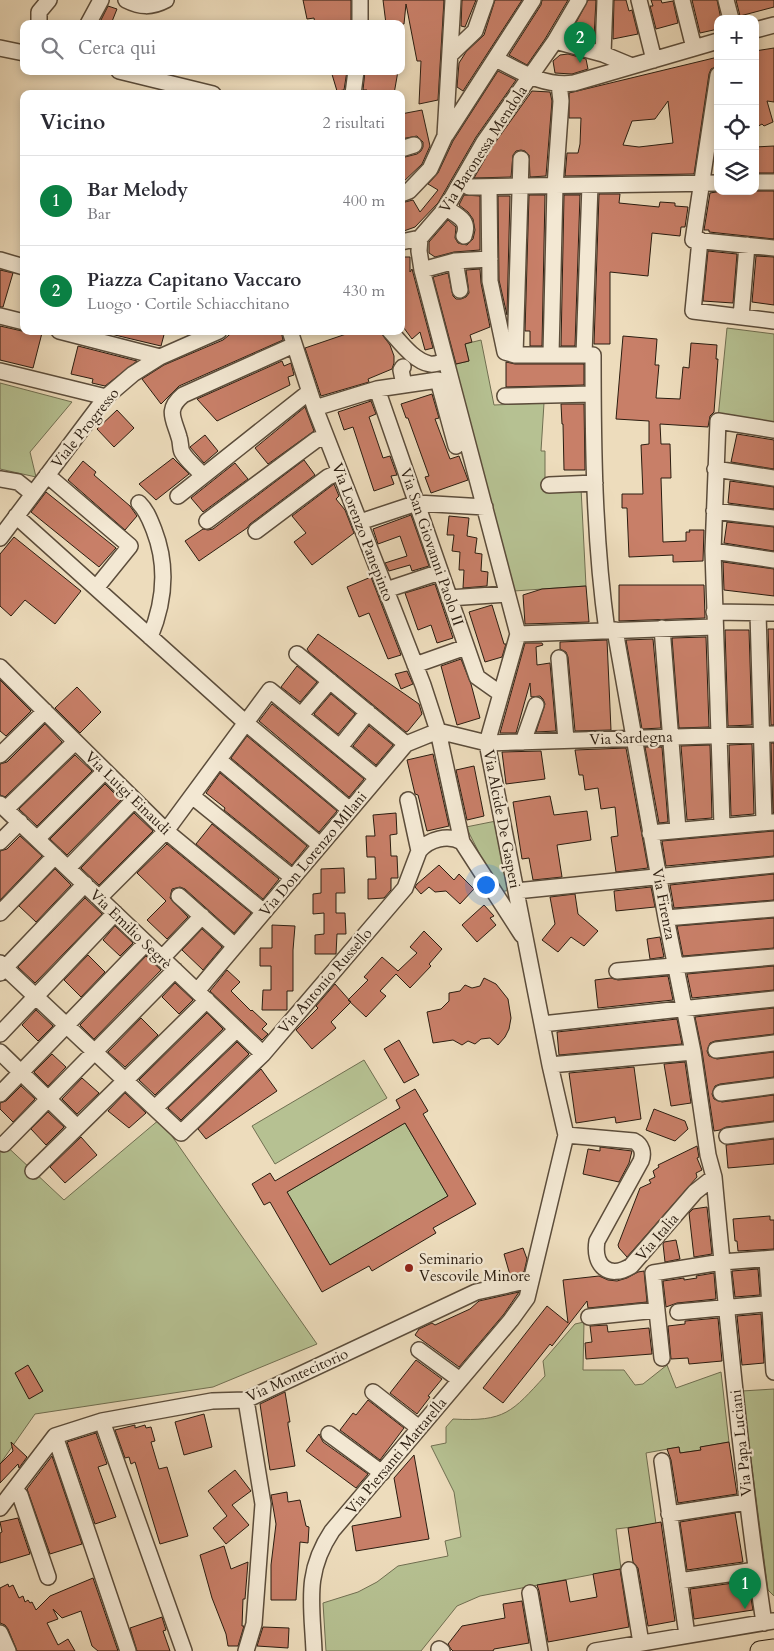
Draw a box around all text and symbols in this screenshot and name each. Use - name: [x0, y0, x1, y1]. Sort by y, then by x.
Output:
- map controls: [714, 15, 759, 195]
- button: +: [714, 15, 759, 60]
- search box: [20, 20, 405, 75]
- pin: 2: [564, 22, 596, 63]
- icon: search: [38, 34, 66, 62]
- text: Cerca qui: [78, 35, 156, 61]
- button: −: [714, 60, 759, 105]
- street label: Via Baronessa Mendola: [434, 81, 532, 216]
- button: locate: [714, 105, 759, 150]
- text: Vicino: [40, 108, 105, 137]
- text: 2 risultati: [322, 112, 385, 134]
- button: layers: [714, 150, 759, 195]
- text: Bar Melody: [87, 177, 188, 203]
- text: 1: [52, 190, 60, 212]
- text: 400 m: [343, 190, 385, 212]
- text: Bar: [87, 203, 111, 225]
- text: Piazza Capitano Vaccaro: [87, 267, 301, 293]
- text: 2: [52, 280, 60, 302]
- text: 430 m: [343, 280, 385, 302]
- text: Luogo · Cortile Schiacchitano: [87, 293, 289, 315]
- street label: Viale Progresso: [46, 384, 124, 472]
- street label: Via Lorenzo Panepinto: [327, 460, 399, 604]
- street label: Via San Giovanni Paolo II: [396, 465, 468, 629]
- street label: Via Sardegna: [589, 727, 674, 749]
- street label: Via Luigi Einaudi: [80, 747, 176, 839]
- street label: Via Alcide De Gasperi: [479, 748, 525, 890]
- street label: Via Don Lorenzo MIlani: [255, 787, 371, 921]
- street label: Via Firenza: [647, 867, 681, 942]
- your location: [473, 872, 499, 898]
- street label: Via Emilio Segrè: [86, 885, 177, 974]
- street label: Via Antonio Russello: [274, 924, 376, 1038]
- street label: Via Italia: [631, 1209, 683, 1265]
- place label: Seminario Vescovile Minore: [419, 1249, 531, 1286]
- marker: Seminario Vescovile Minore: [403, 1262, 415, 1274]
- street label: Via Montecitorio: [243, 1344, 351, 1406]
- street label: Via Papa Luciani: [725, 1389, 757, 1497]
- street label: Via Piersanti Mattarella: [341, 1393, 451, 1519]
- pin: 1: [729, 1568, 761, 1609]

